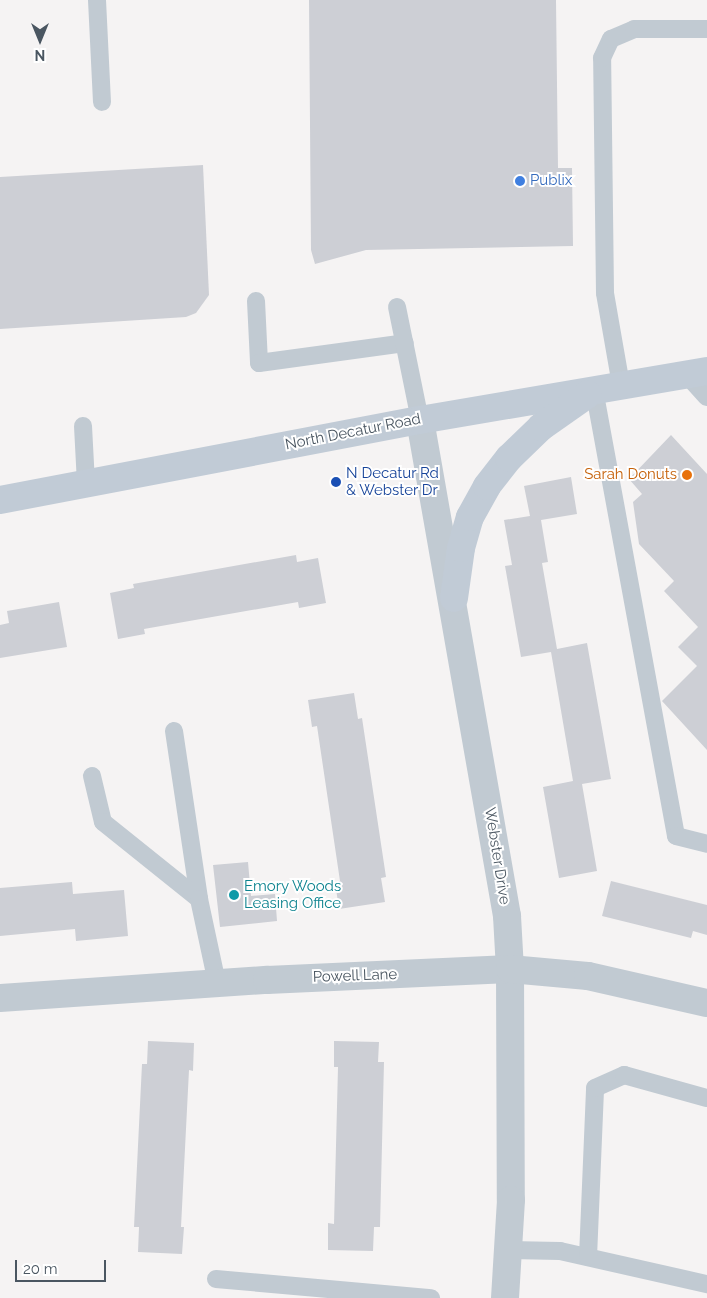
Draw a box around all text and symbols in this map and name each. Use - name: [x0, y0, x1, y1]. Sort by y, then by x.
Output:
- north arrow: [15, 15, 65, 65]
- text: N: [35, 47, 45, 63]
- place label: Publix: [530, 172, 572, 190]
- marker: Publix: [514, 175, 526, 187]
- street label: North Decatur Road: [283, 410, 423, 454]
- place label: N Decatur Rd & Webster Dr: [346, 464, 439, 499]
- place label: Sarah Donuts: [584, 466, 677, 484]
- marker: Sarah Donuts: [681, 469, 693, 481]
- marker: N Decatur Rd & Webster Dr: [330, 476, 342, 488]
- street label: Webster Drive: [480, 806, 514, 906]
- place label: Emory Woods Leasing Office: [244, 877, 342, 912]
- marker: Emory Woods Leasing Office: [228, 889, 240, 901]
- street label: Powell Lane: [312, 966, 398, 986]
- scale bar: [18, 1250, 109, 1282]
- text: 20 m: [23, 1260, 58, 1278]

